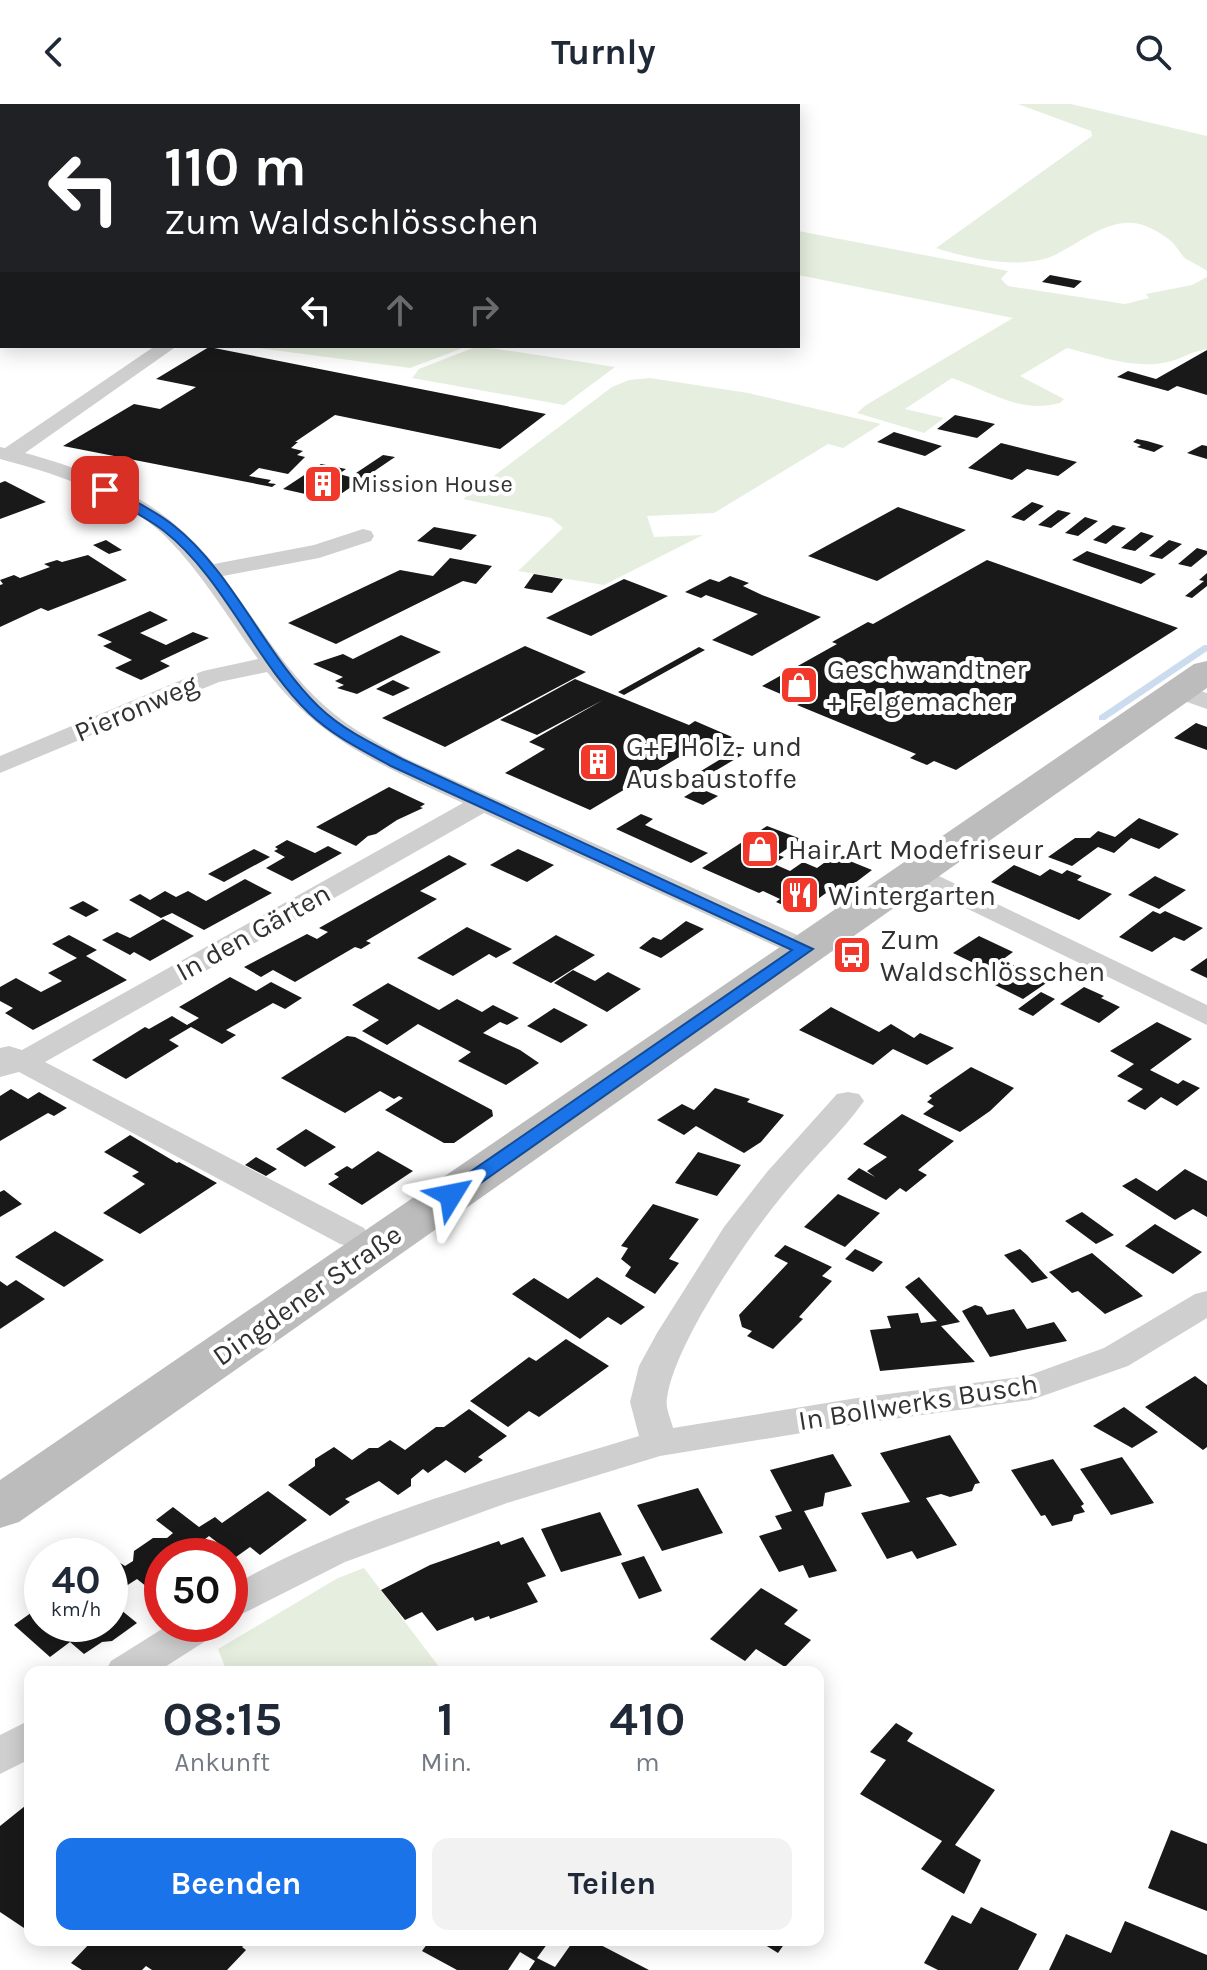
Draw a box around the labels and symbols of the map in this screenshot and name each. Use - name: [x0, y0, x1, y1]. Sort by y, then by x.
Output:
- pin: [71, 456, 139, 524]
- building icon: Mission House: [302, 463, 344, 505]
- place label: Mission House: [351, 470, 513, 498]
- place label: Geschwandtner + Felgemacher: [827, 653, 1027, 718]
- shop icon: Geschwandtner + Felgemacher: [778, 664, 820, 706]
- street label: Pieronweg: [69, 667, 203, 749]
- place label: G+F Holz- und Ausbaustoffe: [626, 730, 802, 795]
- building icon: G+F Holz- und Ausbaustoffe: [577, 741, 619, 783]
- shop icon: Hair.Art Modefriseur: [739, 828, 781, 870]
- place label: Hair.Art Modefriseur: [788, 833, 1044, 866]
- restaurant icon: Wintergarten: [779, 874, 821, 916]
- street label: In den Gärten: [170, 876, 336, 988]
- place label: Wintergarten: [828, 879, 996, 912]
- place label: Zum Waldschlösschen: [880, 923, 1105, 988]
- bus stop icon: Zum Waldschlösschen: [831, 934, 873, 976]
- position arrow: [409, 1153, 493, 1237]
- street label: Dingdener Straße: [206, 1218, 408, 1372]
- street label: In Bollwerks Busch: [796, 1367, 1040, 1437]
- speed limit sign: 50: [144, 1538, 248, 1642]

